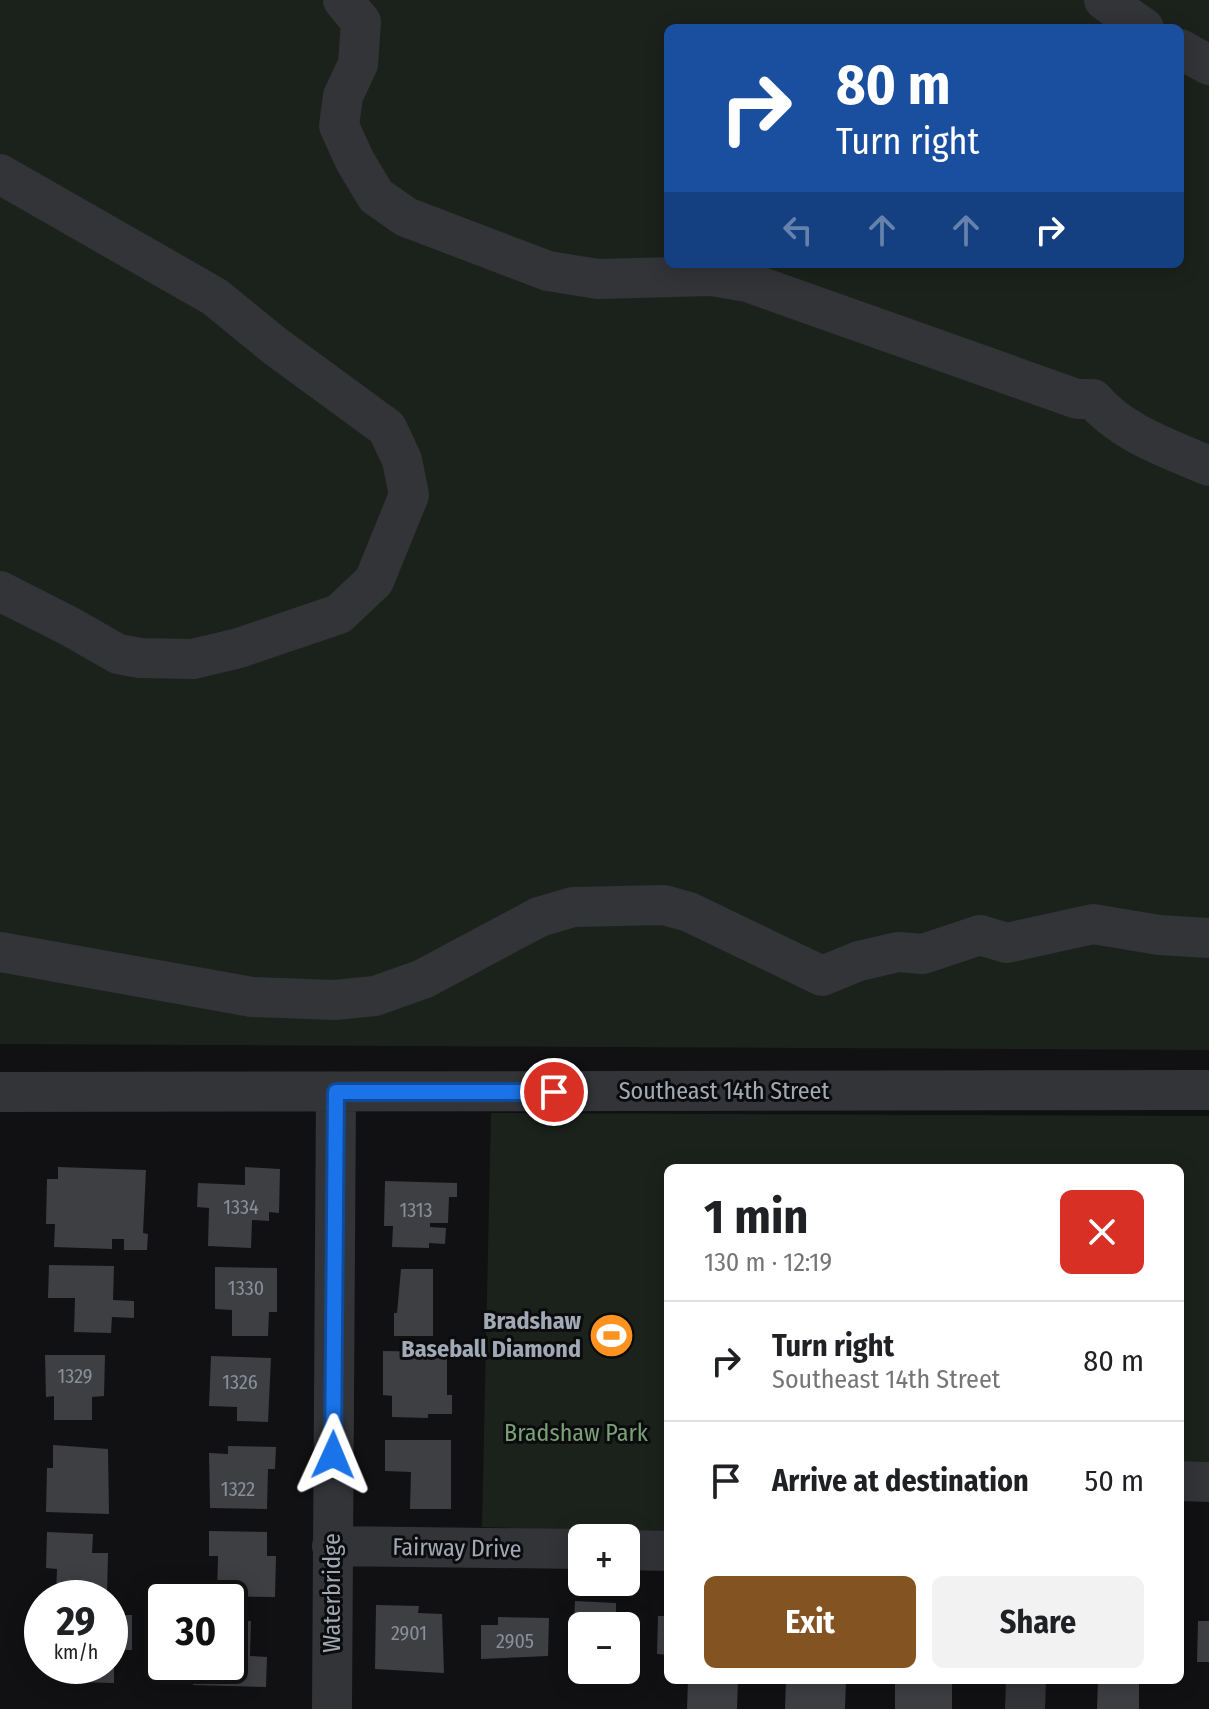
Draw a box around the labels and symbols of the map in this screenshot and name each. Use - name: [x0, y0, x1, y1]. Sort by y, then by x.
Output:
- pin: [520, 1058, 588, 1126]
- street label: Southeast 14th Street: [619, 1077, 829, 1105]
- house number: 1334: [223, 1195, 259, 1219]
- house number: 1313: [399, 1198, 433, 1222]
- house number: 1330: [228, 1276, 264, 1300]
- place label: Bradshaw Baseball Diamond: [401, 1307, 582, 1363]
- sports icon: Bradshaw Baseball Diamond: [588, 1311, 636, 1359]
- house number: 1329: [57, 1364, 93, 1388]
- house number: 1326: [222, 1370, 258, 1394]
- position arrow: [291, 1413, 375, 1497]
- park label: Bradshaw Park: [504, 1419, 649, 1447]
- house number: 1322: [221, 1477, 255, 1501]
- street label: Waterbridge: [318, 1533, 346, 1653]
- street label: Fairway Drive: [392, 1533, 522, 1563]
- speed limit sign: 30: [144, 1580, 248, 1684]
- house number: 2901: [391, 1621, 427, 1645]
- house number: 2905: [496, 1629, 534, 1653]

